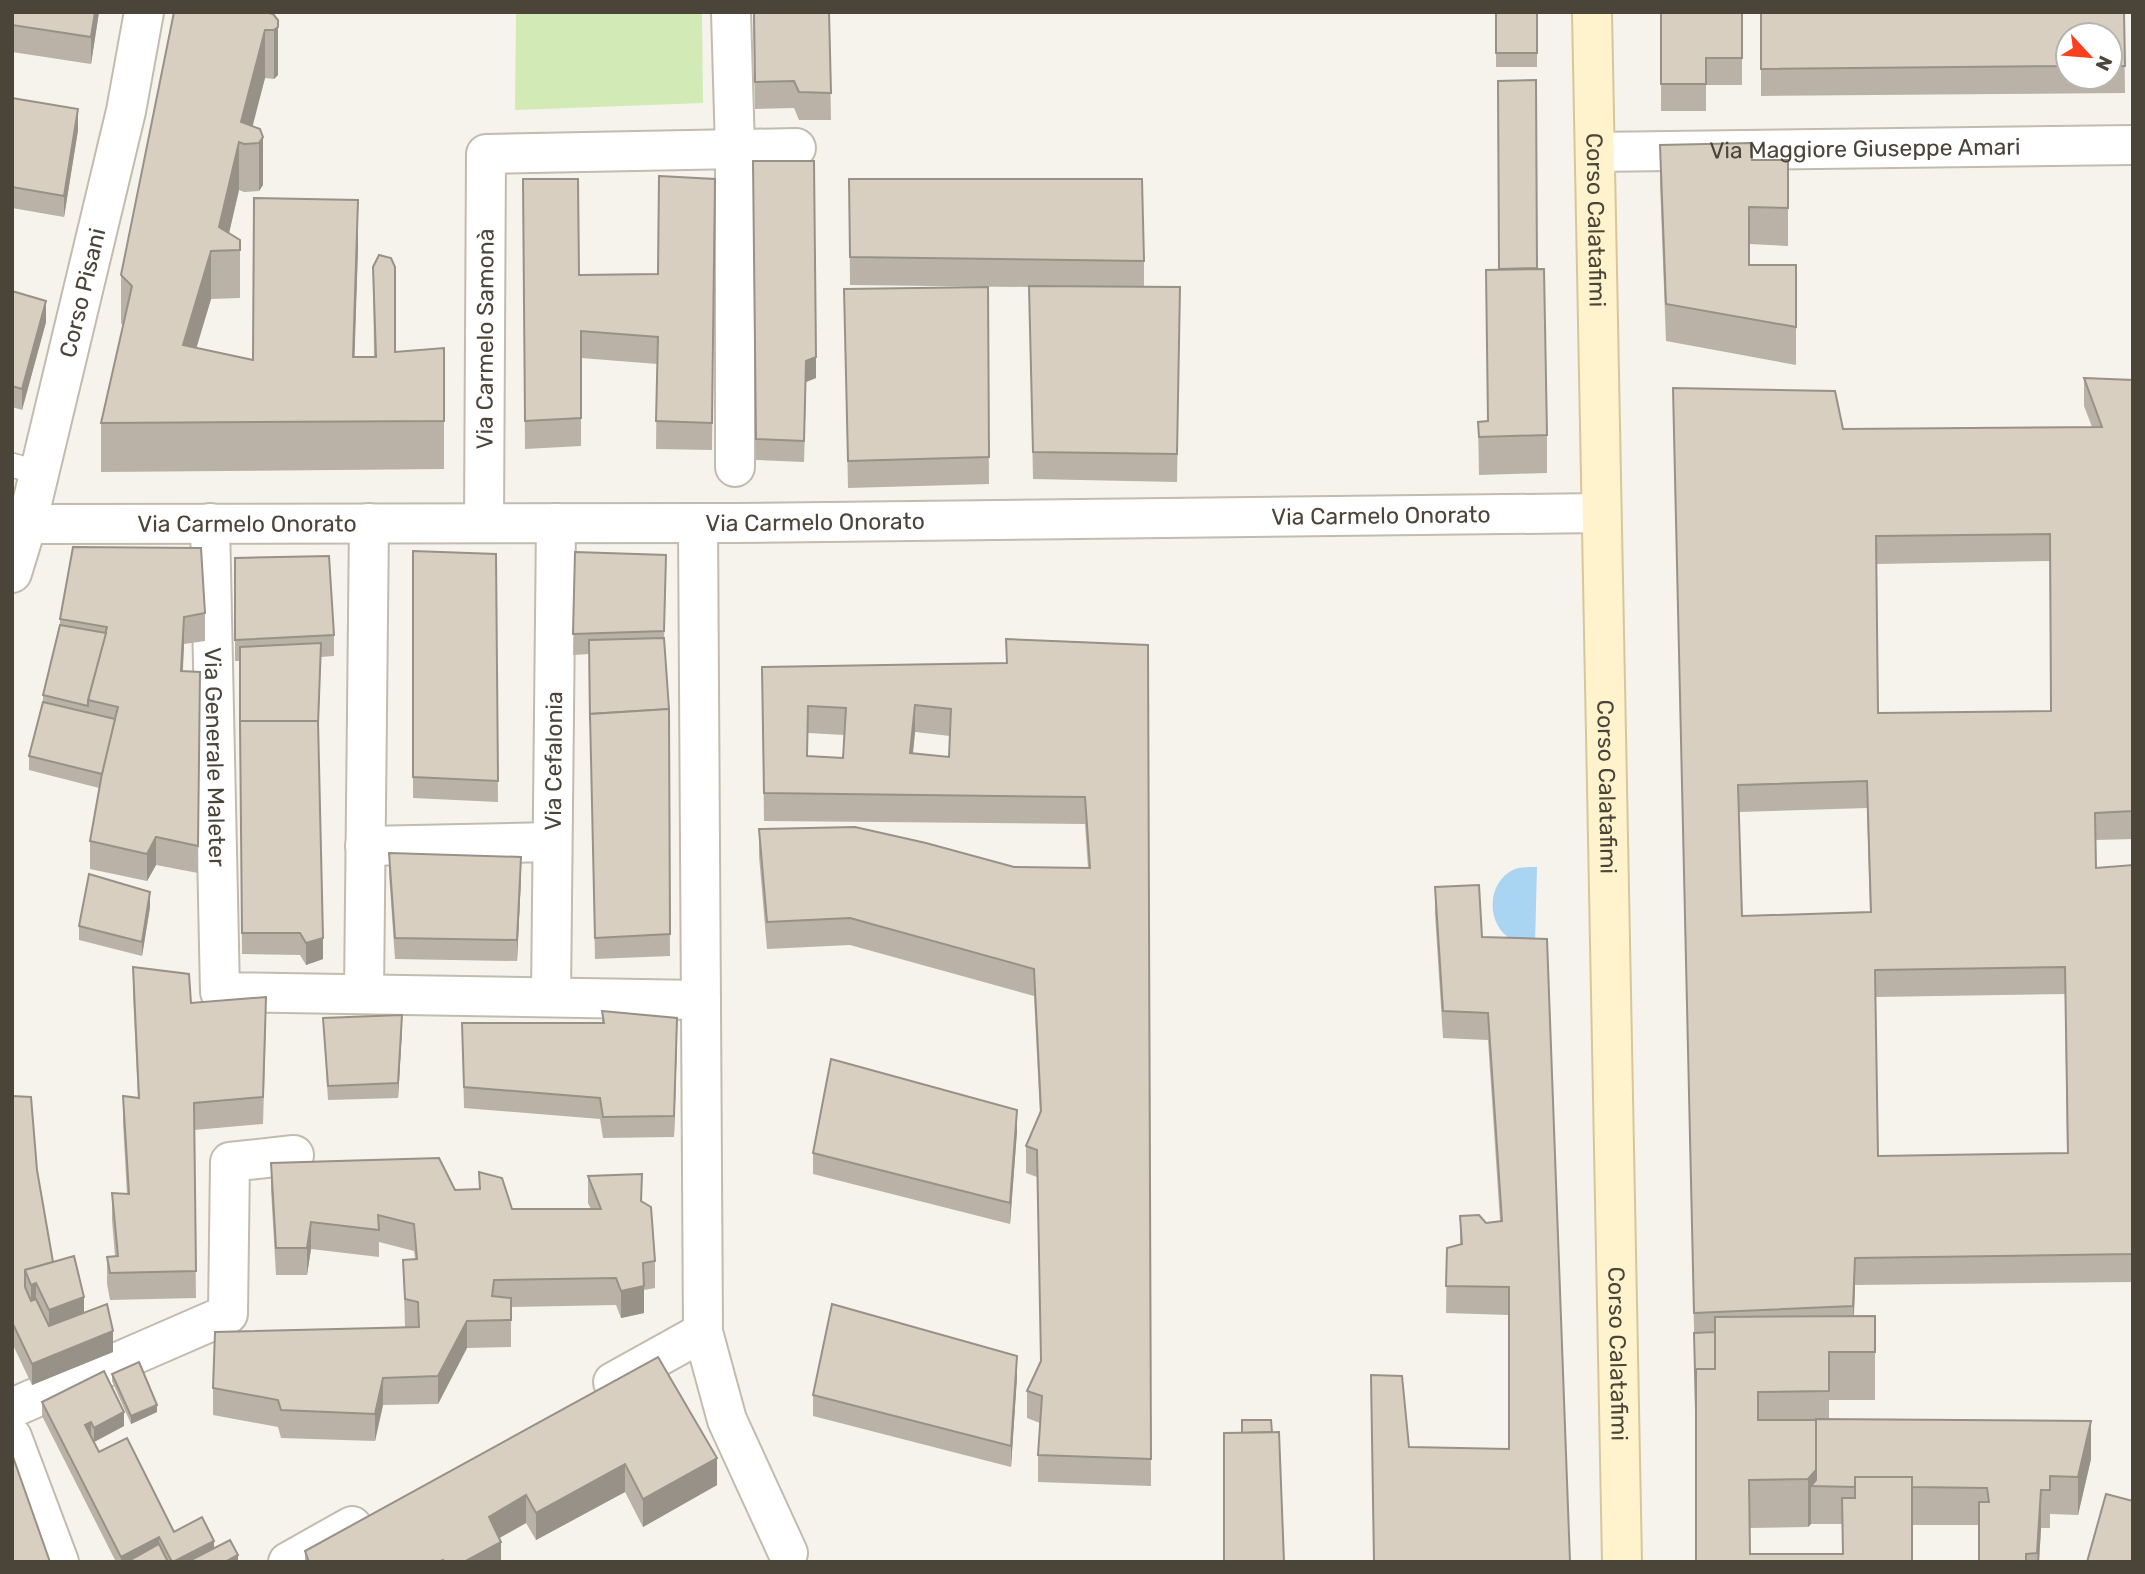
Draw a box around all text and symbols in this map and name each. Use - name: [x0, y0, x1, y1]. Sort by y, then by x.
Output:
- north arrow: [2054, 21, 2124, 91]
- text: N: [2090, 52, 2117, 74]
- street label: Via Maggiore Giuseppe Amari: [1709, 132, 2021, 165]
- street label: Corso Calatafimi: [1580, 133, 1612, 307]
- street label: Corso Pisani: [53, 225, 111, 360]
- street label: Via Carmelo Samonà: [470, 229, 500, 449]
- street label: Via Carmelo Onorato: [1271, 500, 1491, 531]
- street label: Via Carmelo Onorato: [705, 507, 925, 537]
- street label: Via Carmelo Onorato: [137, 510, 357, 538]
- street label: Via Generale Maleter: [199, 647, 231, 867]
- street label: Via Cefalonia: [539, 691, 568, 831]
- street label: Corso Calatafimi: [1591, 699, 1623, 874]
- street label: Corso Calatafimi: [1602, 1266, 1634, 1441]

